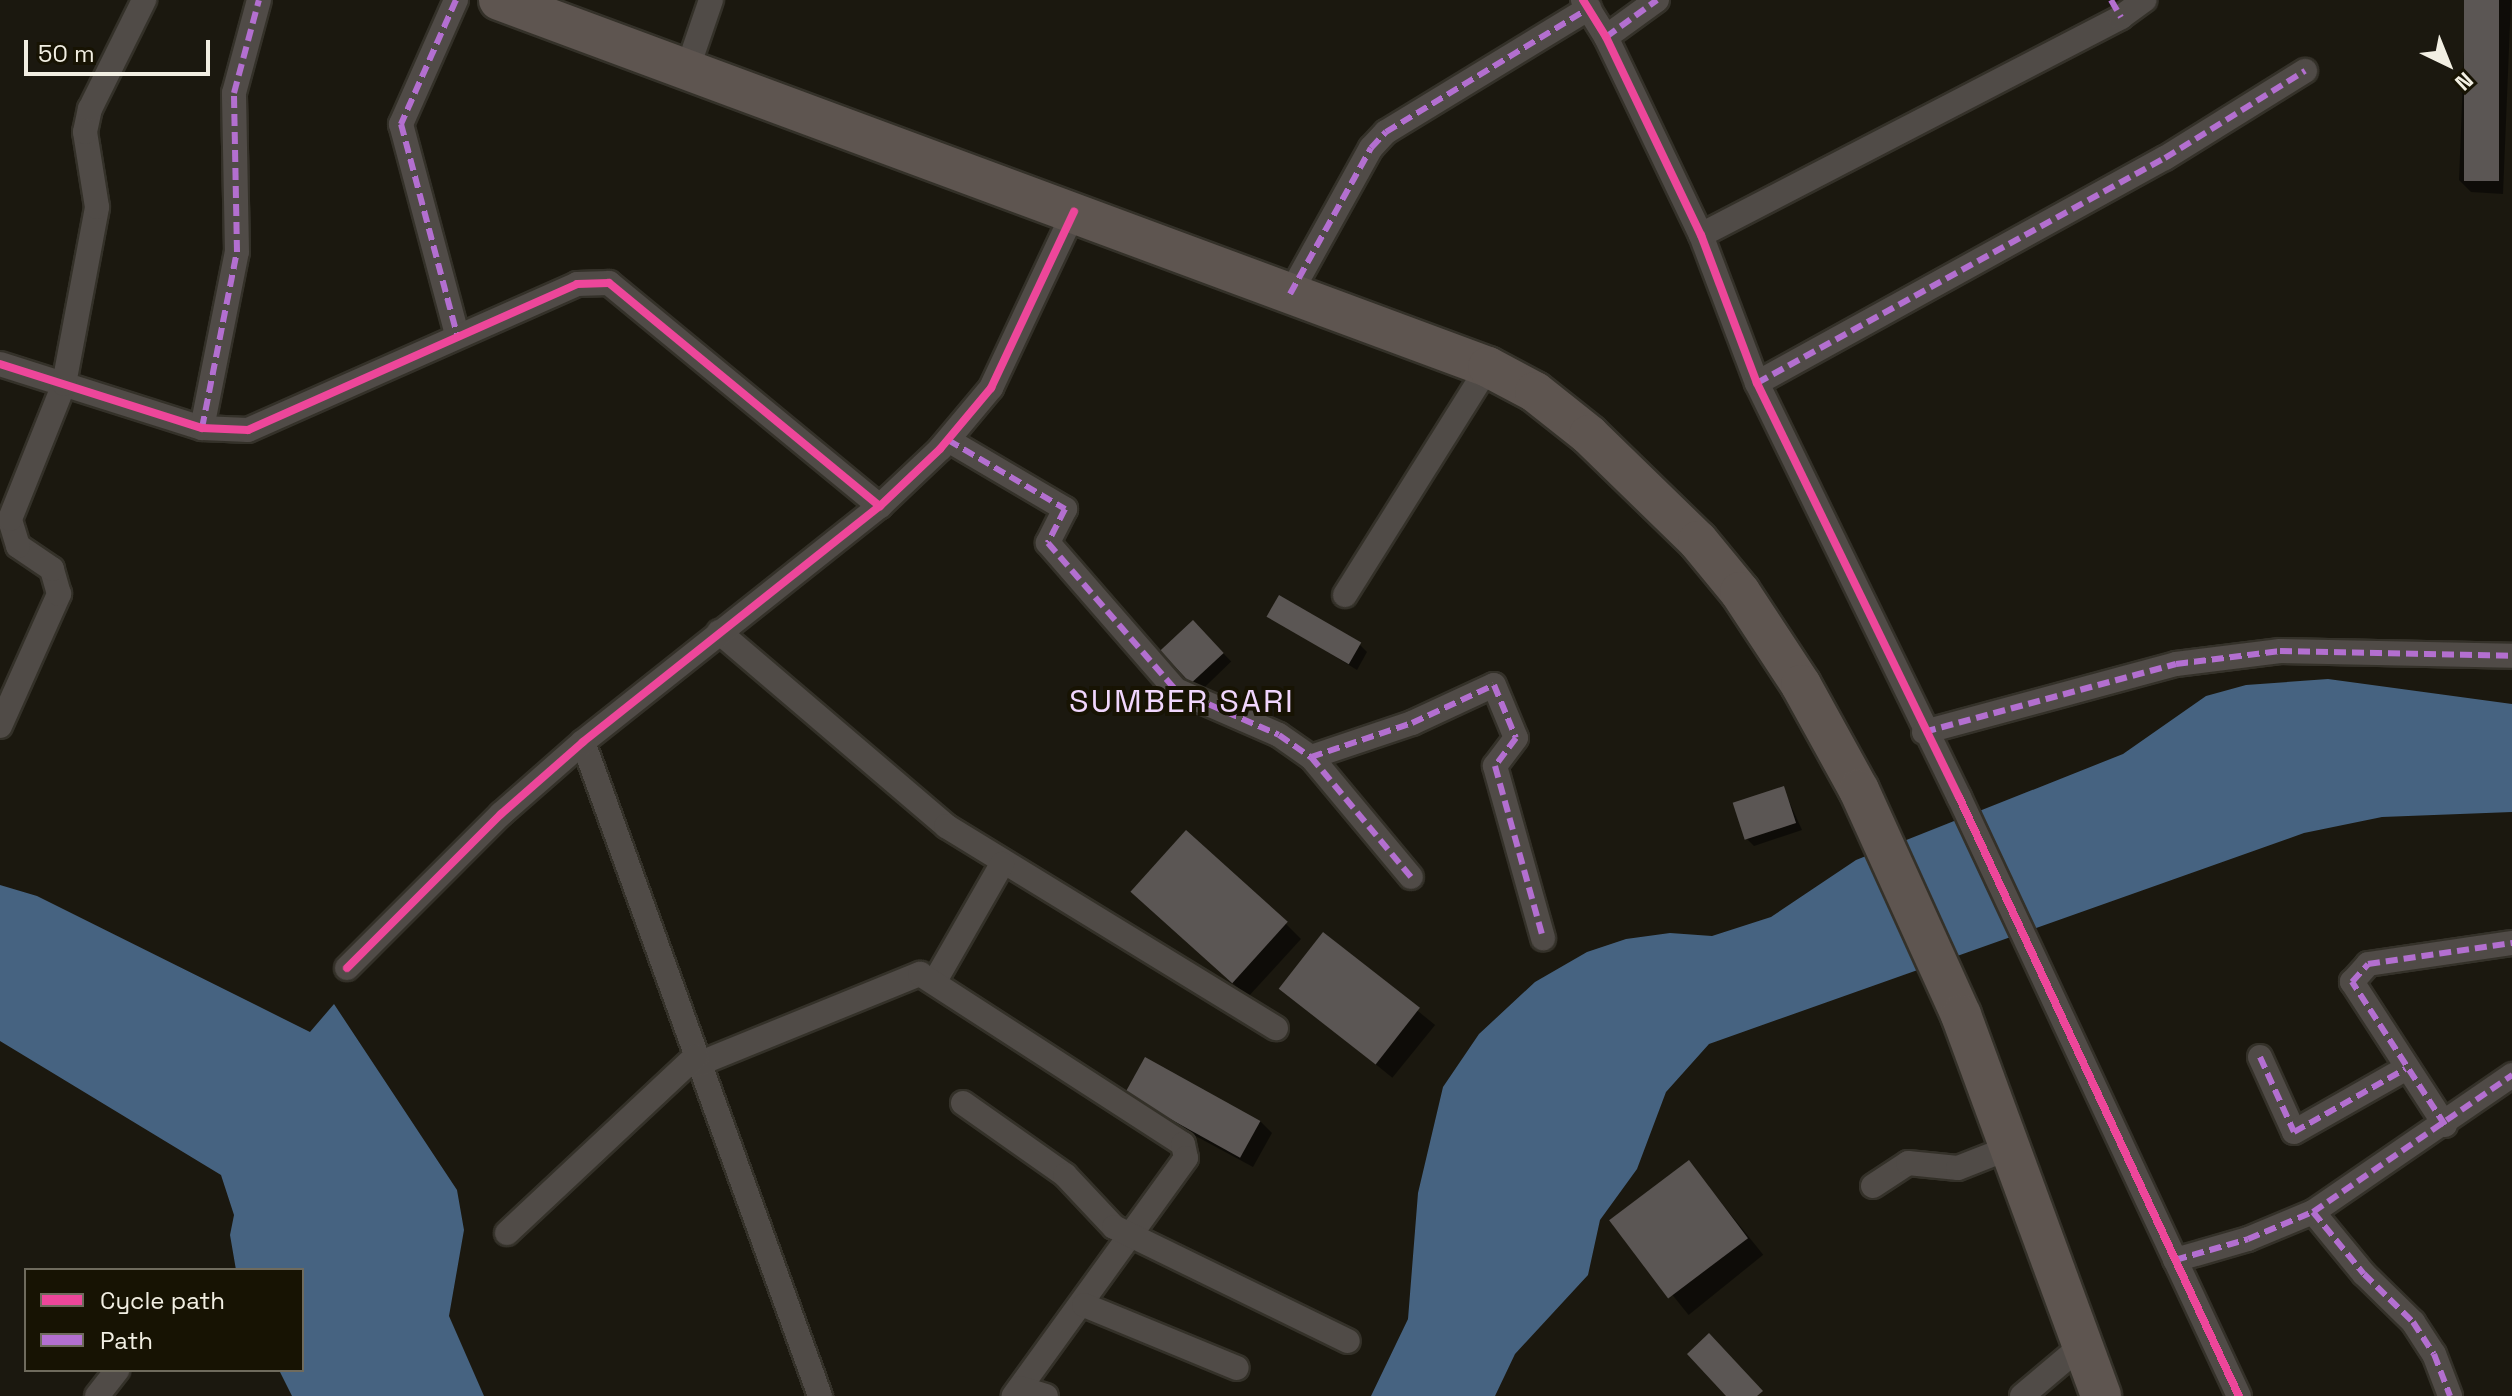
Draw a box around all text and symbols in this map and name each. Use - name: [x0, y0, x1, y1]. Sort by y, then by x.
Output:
- scale bar: [28, 24, 214, 74]
- north arrow: [2408, 24, 2488, 104]
- text: 50 m: [38, 38, 95, 69]
- text: N: [2449, 66, 2479, 97]
- district label: SUMBER SARI: [1069, 682, 1295, 720]
- legend: [24, 1268, 304, 1372]
- text: Cycle path: [100, 1285, 225, 1316]
- text: Path: [100, 1325, 153, 1356]

